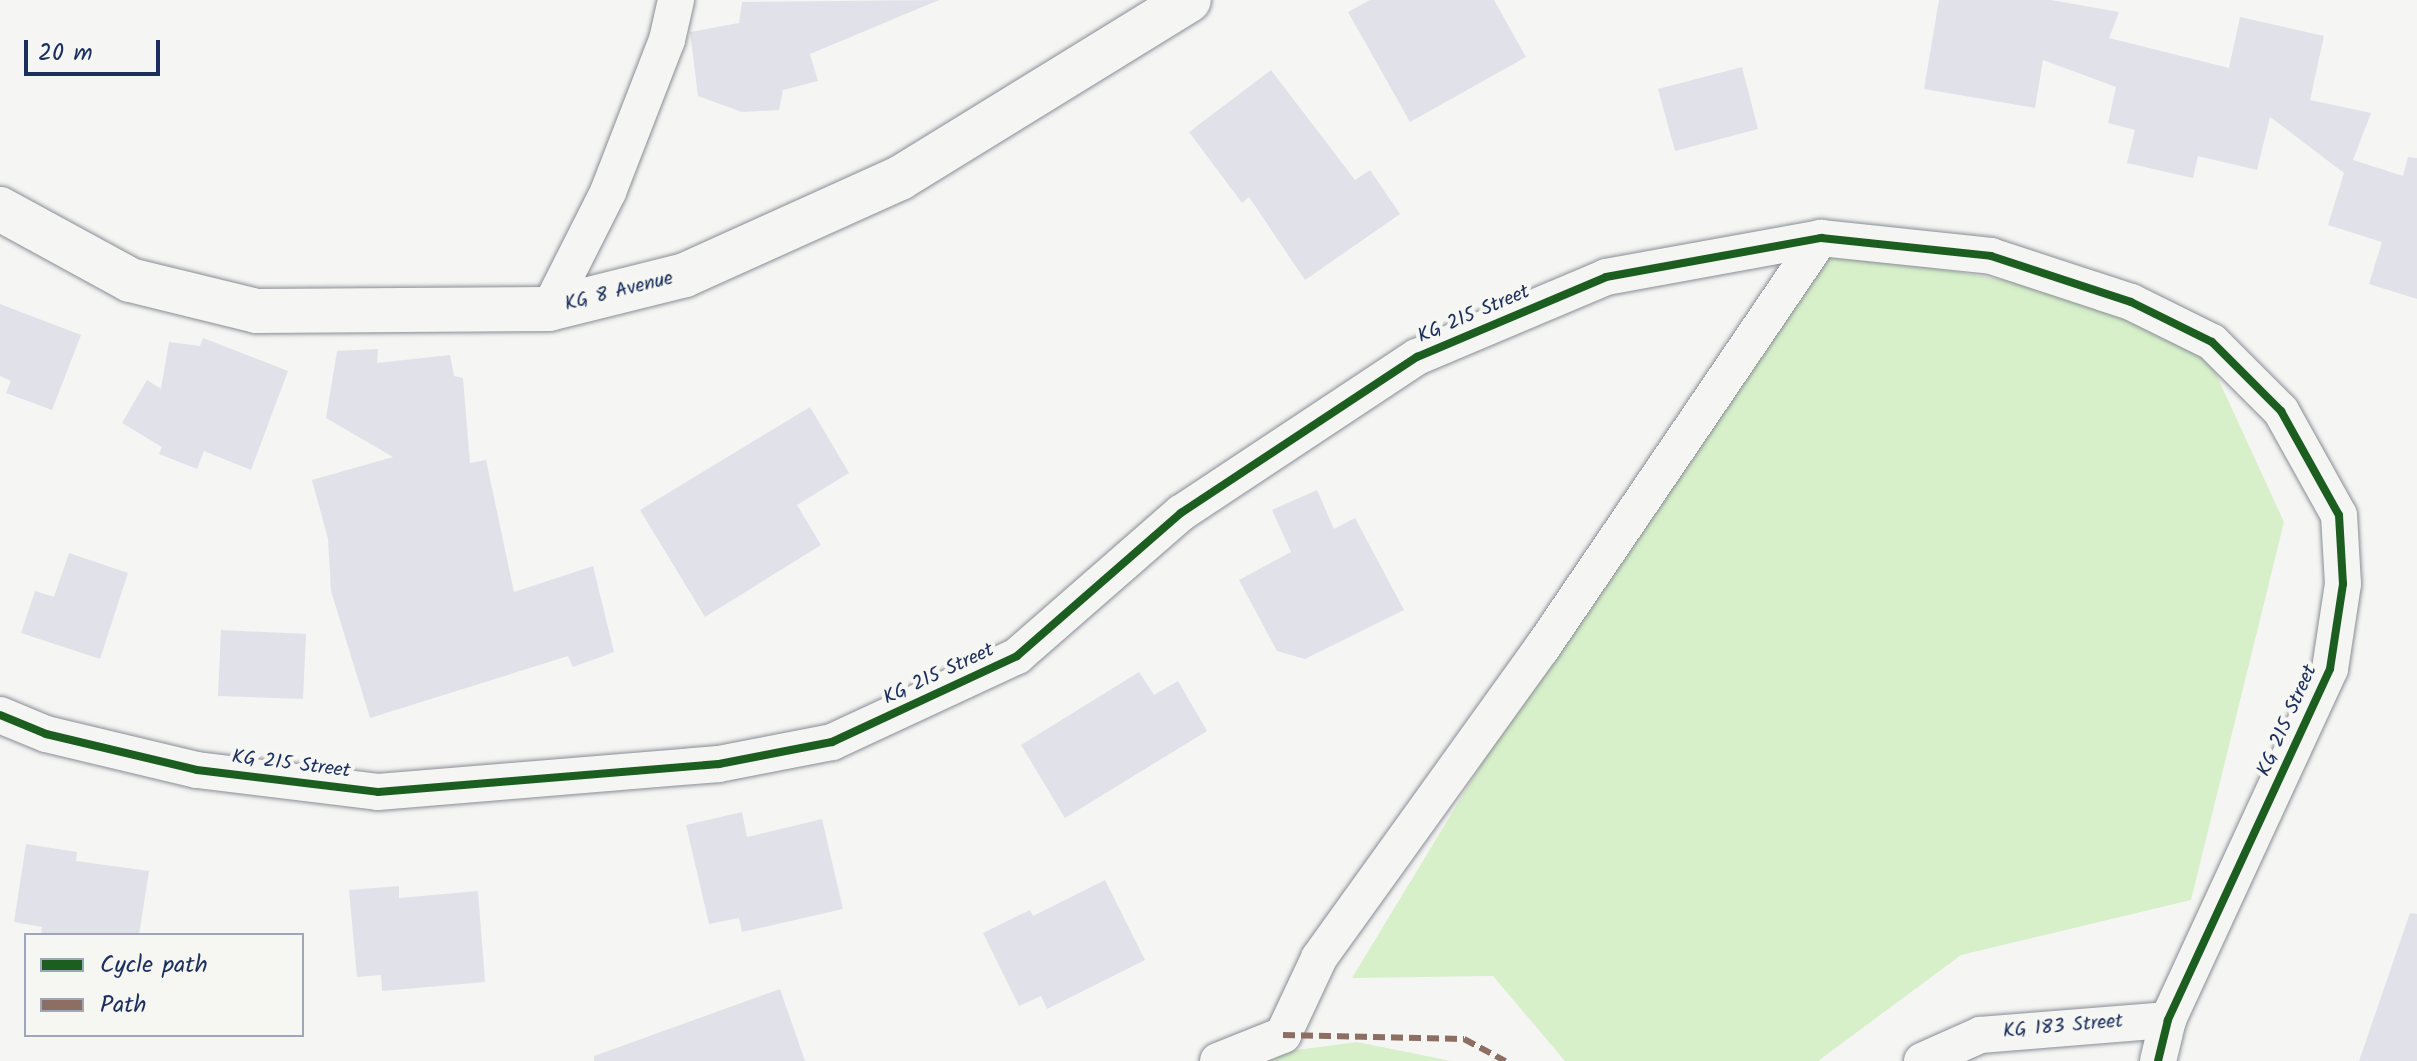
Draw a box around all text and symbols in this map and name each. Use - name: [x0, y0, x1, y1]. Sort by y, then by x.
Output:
- scale bar: [28, 24, 164, 74]
- text: 20 m: [38, 34, 93, 73]
- street label: KG 8 Avenue: [562, 267, 676, 317]
- street label: KG 215 Street: [1414, 281, 1534, 349]
- street label: KG 215 Street: [880, 639, 998, 711]
- street label: KG 215 Street: [2253, 662, 2323, 780]
- street label: KG 215 Street: [230, 746, 352, 784]
- legend: [24, 933, 304, 1037]
- text: Cycle path: [100, 946, 208, 985]
- text: Path: [100, 986, 146, 1025]
- street label: KG 183 Street: [2002, 1010, 2124, 1044]

